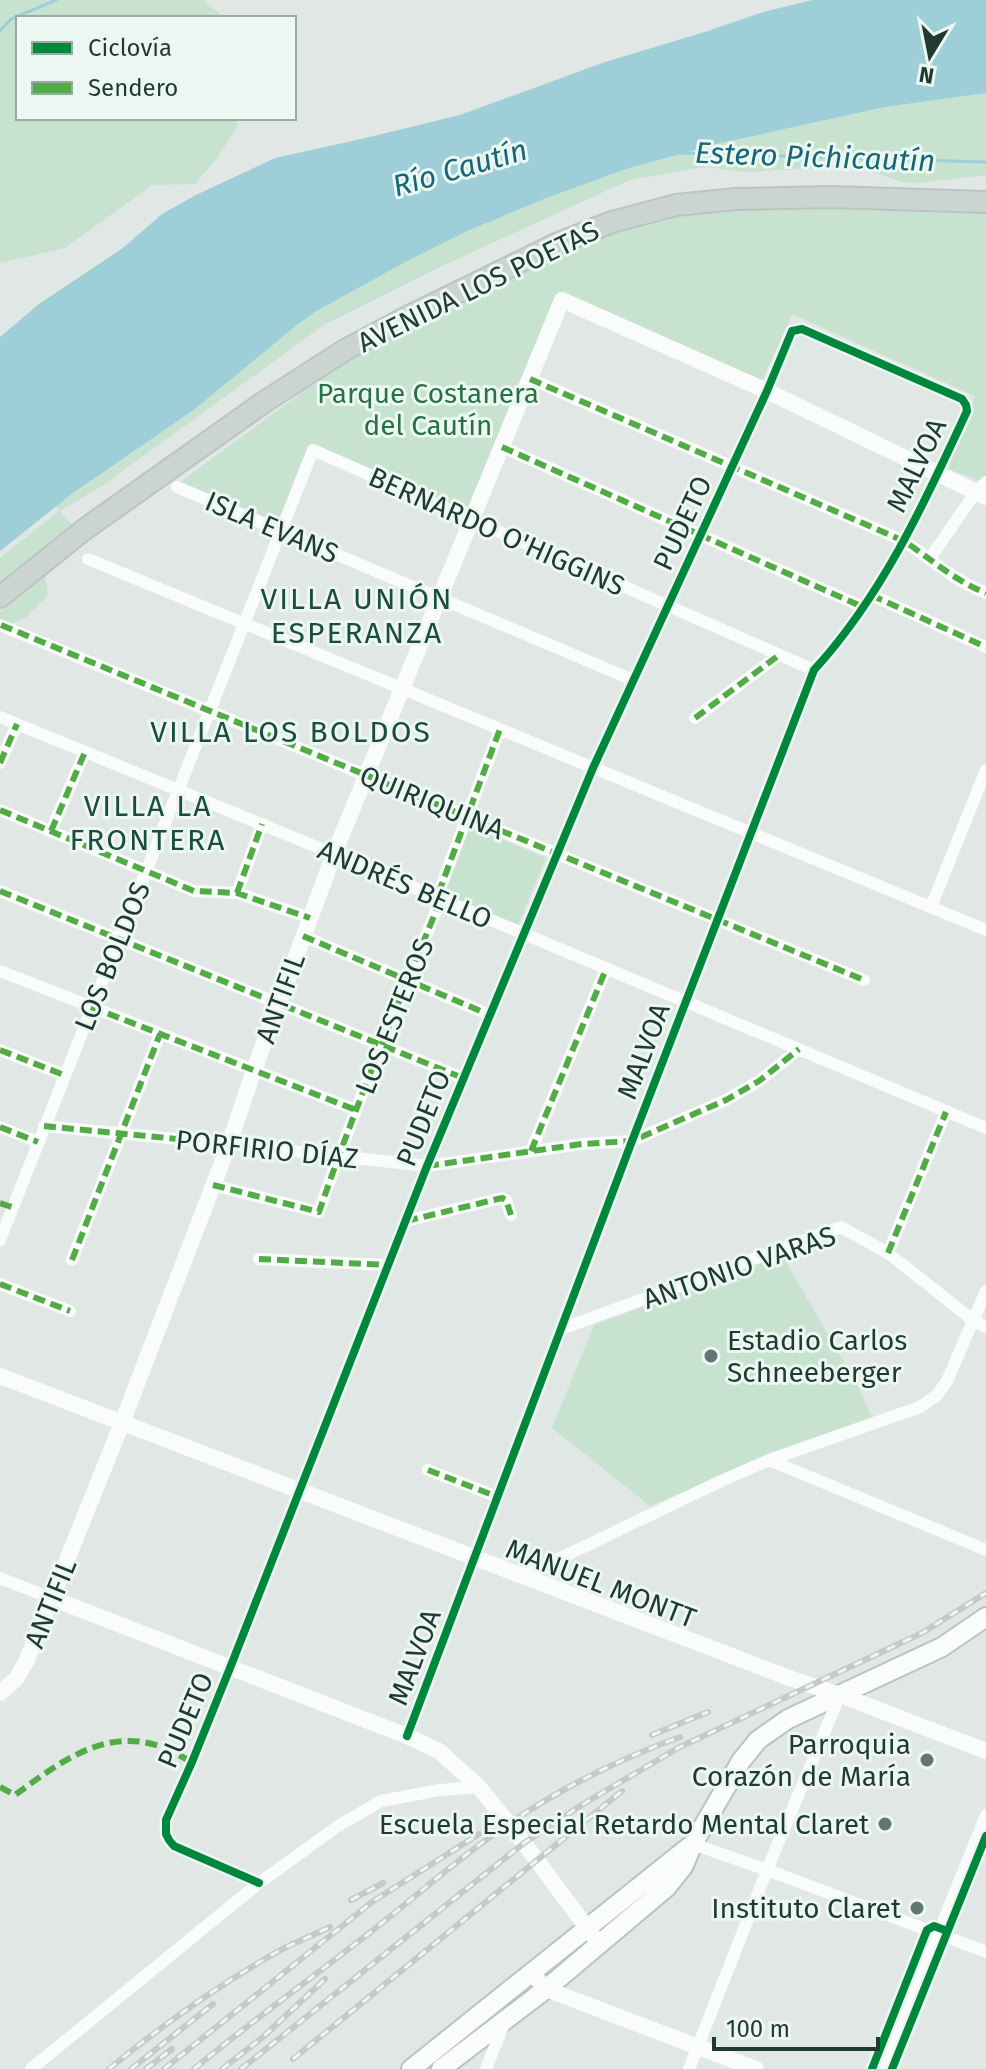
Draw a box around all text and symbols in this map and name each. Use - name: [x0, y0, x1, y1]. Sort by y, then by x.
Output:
- legend: [16, 16, 296, 120]
- north arrow: [890, 16, 970, 96]
- text: Ciclovía: [88, 34, 172, 62]
- text: N: [917, 61, 936, 90]
- text: Sendero: [88, 74, 178, 102]
- water label: Río Cautín: [389, 132, 531, 204]
- water label: Estero Pichicautín: [694, 135, 936, 179]
- street label: AVENIDA LOS POETAS: [352, 214, 604, 359]
- park label: Parque Costanera del Cautín: [317, 377, 539, 442]
- street label: MALVOA: [880, 413, 953, 517]
- street label: BERNARDO O'HIGGINS: [364, 460, 630, 603]
- street label: PUDETO: [646, 471, 719, 576]
- street label: ISLA EVANS: [200, 485, 343, 570]
- district label: VILLA UNIÓN ESPERANZA: [261, 581, 454, 651]
- district label: VILLA LOS BOLDOS: [150, 714, 432, 750]
- street label: QUIRIQUINA: [355, 759, 509, 846]
- district label: VILLA LA FRONTERA: [70, 788, 226, 858]
- street label: ANDRÉS BELLO: [313, 833, 497, 936]
- street label: LOS BOLDOS: [68, 877, 157, 1036]
- street label: LOS ESTEROS: [348, 934, 441, 1099]
- street label: ANTIFIL: [249, 948, 312, 1048]
- street label: MALVOA: [610, 999, 677, 1104]
- street label: PUDETO: [389, 1065, 458, 1171]
- street label: PORFIRIO DÍAZ: [174, 1123, 360, 1175]
- street label: ANTONIO VARAS: [638, 1219, 840, 1316]
- place label: Estadio Carlos Schneeberger: [727, 1324, 907, 1389]
- marker: Estadio Carlos Schneeberger: [702, 1347, 720, 1365]
- street label: MANUEL MONTT: [501, 1532, 701, 1635]
- street label: ANTIFIL: [18, 1553, 83, 1653]
- street label: MALVOA: [381, 1605, 448, 1710]
- street label: PUDETO: [151, 1667, 220, 1773]
- place label: Parroquia Corazón de María: [692, 1728, 911, 1793]
- marker: Parroquia Corazón de María: [918, 1751, 936, 1769]
- place label: Escuela Especial Retardo Mental Claret: [379, 1808, 870, 1841]
- marker: Escuela Especial Retardo Mental Claret: [876, 1815, 894, 1833]
- place label: Instituto Claret: [711, 1892, 902, 1925]
- marker: Instituto Claret: [908, 1899, 926, 1917]
- scale bar: [714, 2001, 878, 2051]
- text: 100 m: [726, 2015, 790, 2043]

